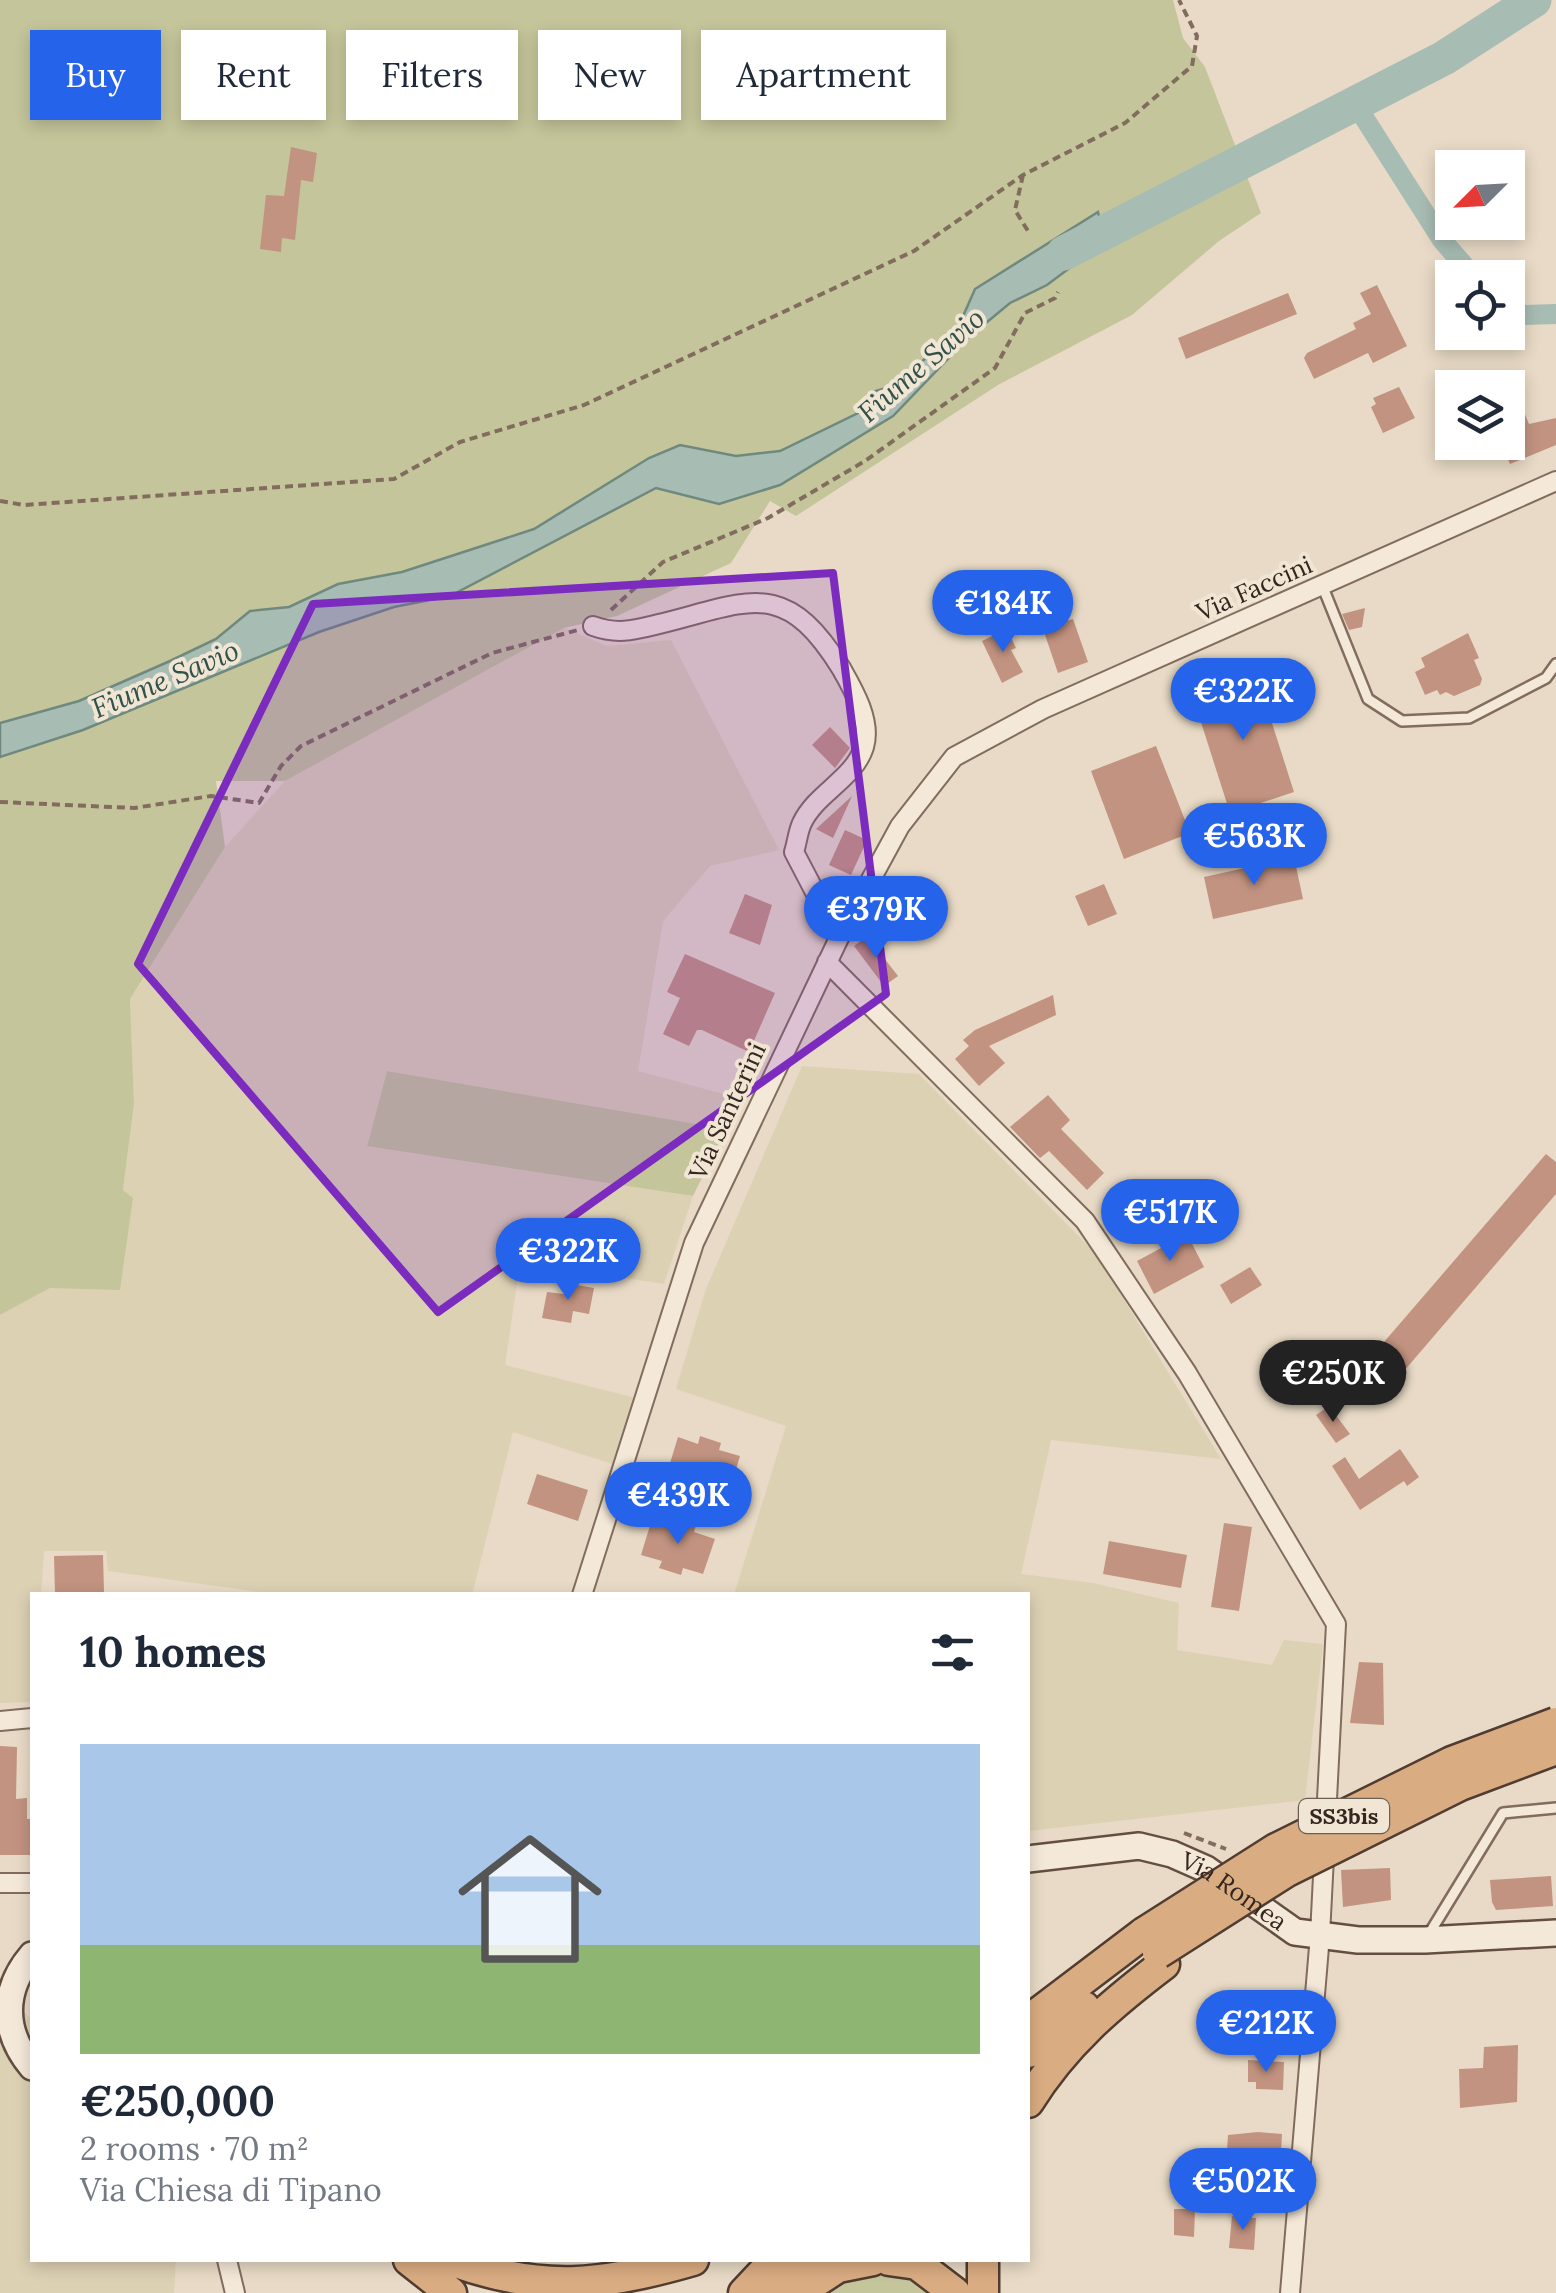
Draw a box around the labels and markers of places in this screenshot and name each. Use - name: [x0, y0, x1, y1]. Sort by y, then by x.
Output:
- pin: €184K: [933, 570, 1073, 655]
- pin: €322K: [1173, 658, 1313, 743]
- pin: €563K: [1184, 803, 1324, 888]
- pin: €379K: [806, 876, 946, 961]
- pin: €517K: [1100, 1179, 1240, 1264]
- pin: €322K: [498, 1218, 638, 1303]
- pin: €250K: [1263, 1340, 1403, 1425]
- pin: €439K: [608, 1462, 748, 1547]
- pin: €212K: [1196, 1990, 1336, 2075]
- pin: €502K: [1173, 2148, 1313, 2233]

